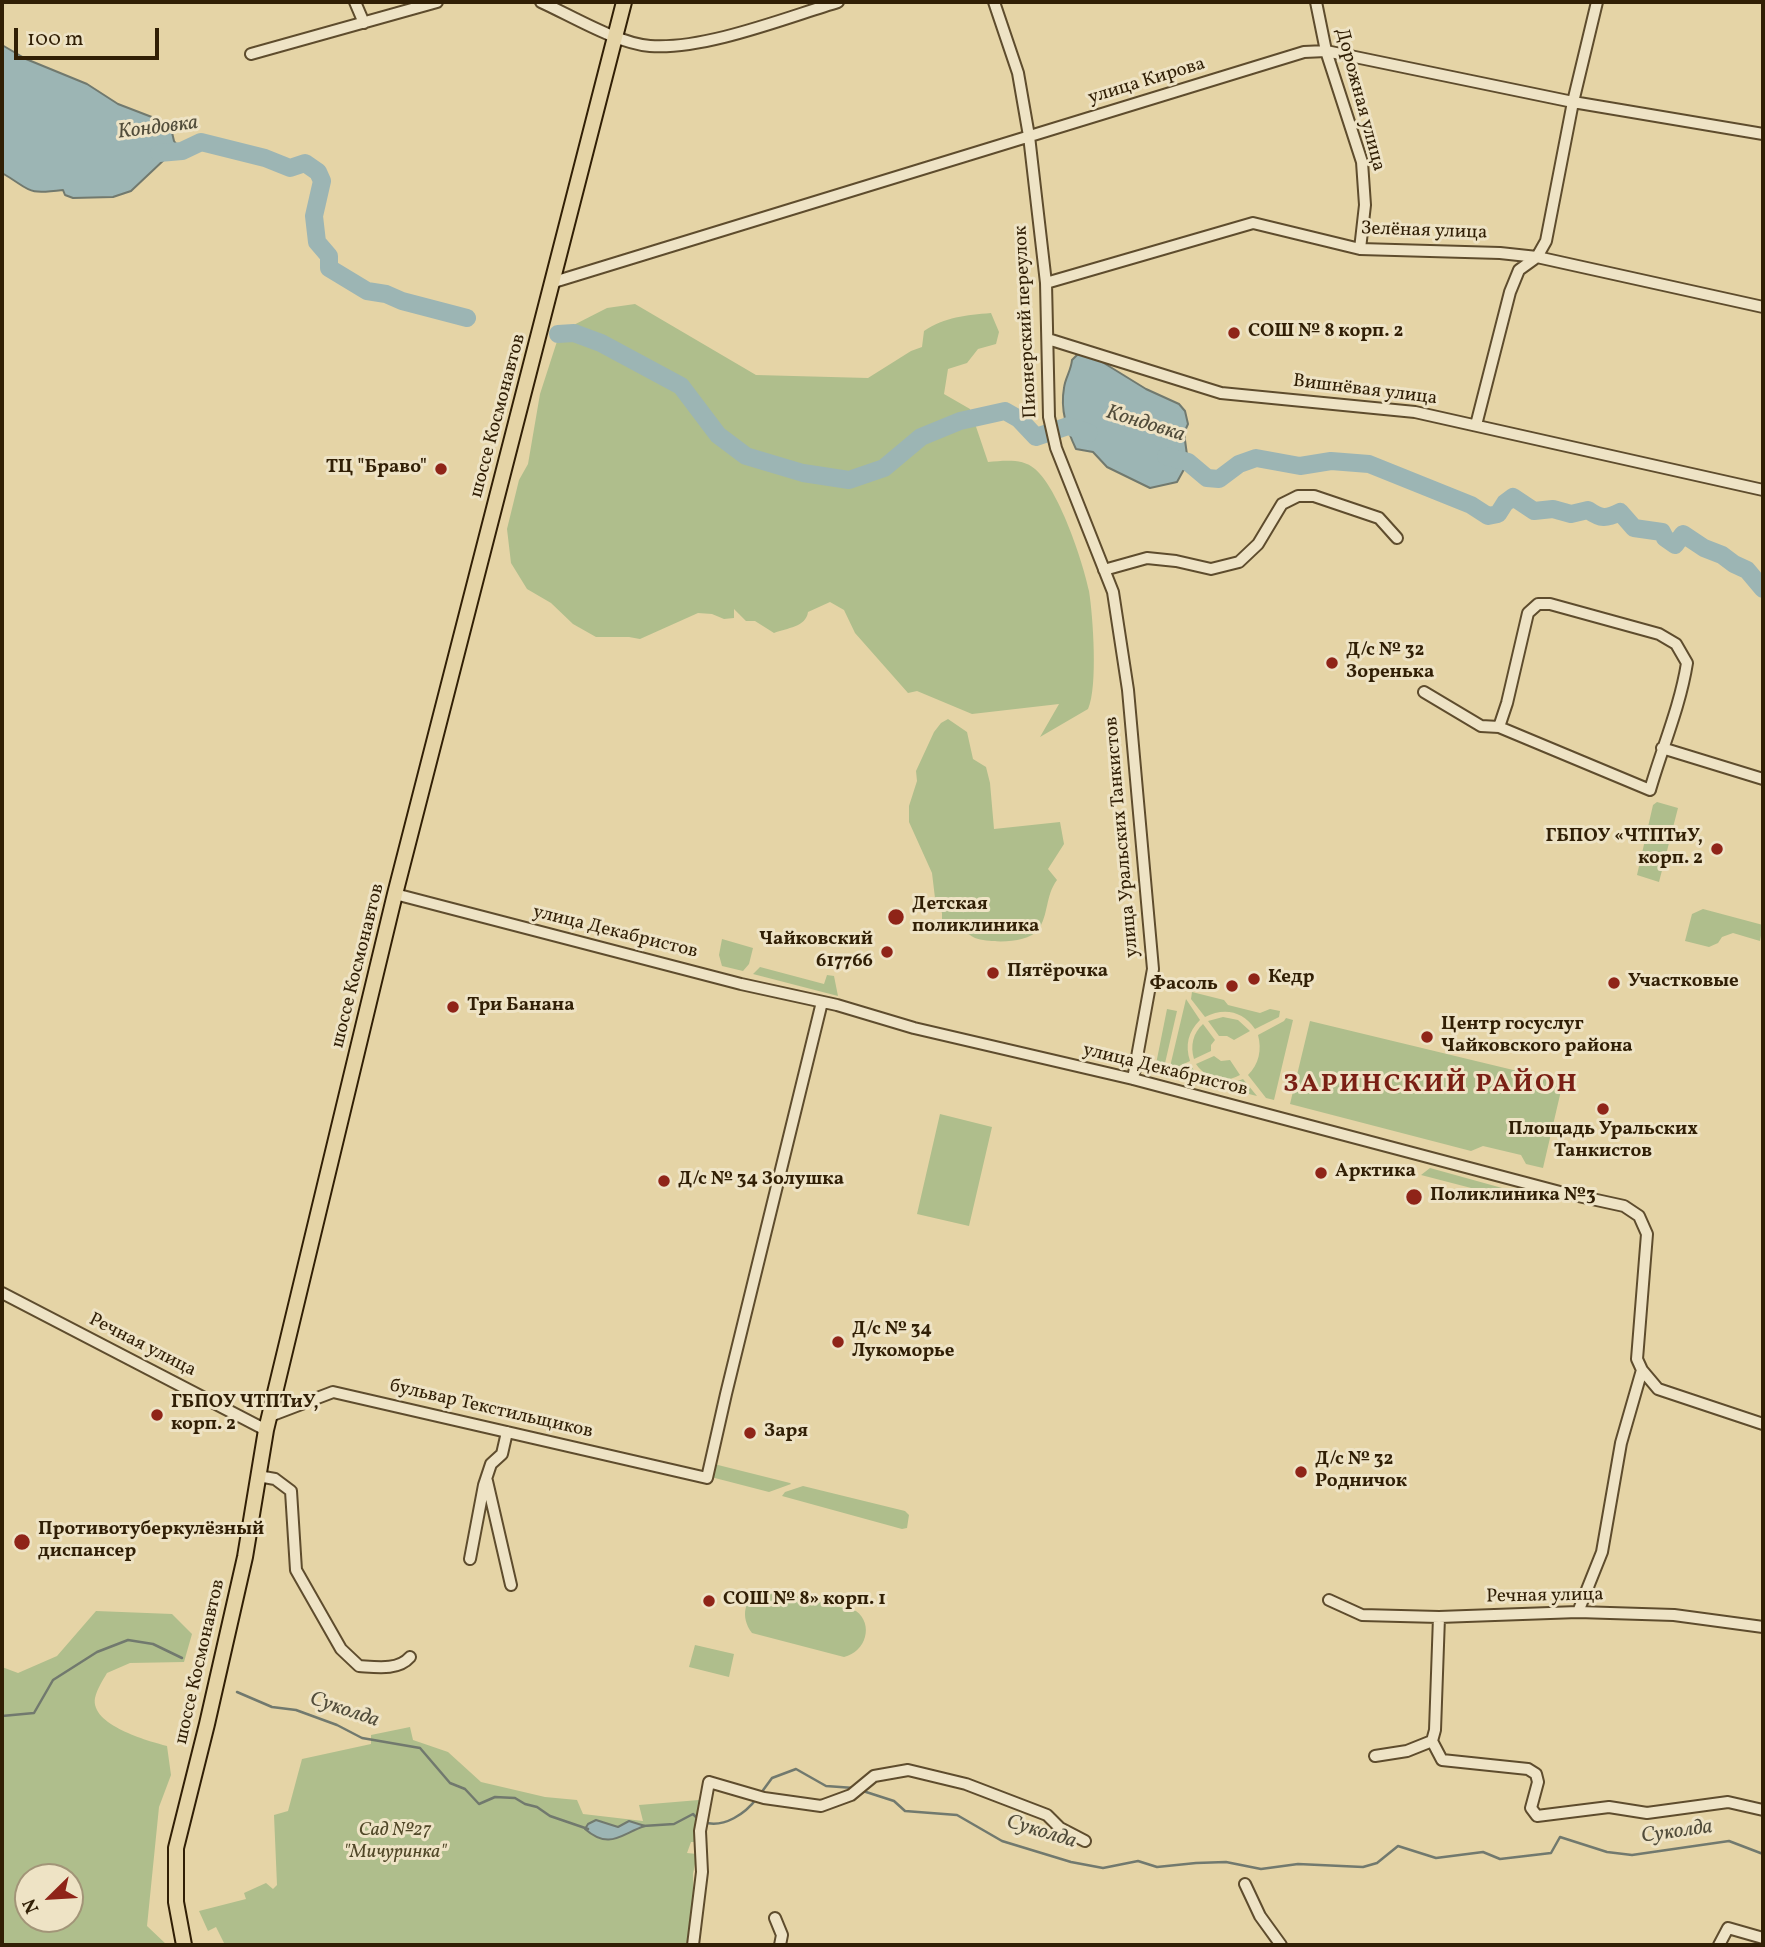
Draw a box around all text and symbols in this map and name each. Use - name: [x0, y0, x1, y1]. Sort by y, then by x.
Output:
- scale bar: [18, 14, 163, 58]
- text: 100 m: [27, 25, 84, 54]
- street label: Дорожная улица: [1329, 26, 1389, 174]
- street label: улица Кирова: [1086, 53, 1208, 111]
- water label: Кондовка: [116, 112, 200, 146]
- street label: Зелёная улица: [1360, 218, 1488, 246]
- street label: Пионерский переулок: [1011, 225, 1043, 419]
- place label: СОШ № 8 корп. 2: [1248, 322, 1403, 344]
- marker: СОШ № 8 корп. 2: [1226, 325, 1242, 341]
- street label: шоссе Космонавтов: [466, 332, 532, 500]
- street label: Вишнёвая улица: [1291, 371, 1439, 411]
- water label: Кондовка: [1103, 401, 1187, 449]
- place label: ТЦ "Браво": [326, 458, 427, 480]
- marker: ТЦ "Браво": [433, 461, 449, 477]
- place label: Д/с № 32 Зоренька: [1346, 641, 1434, 685]
- marker: Д/с № 32 Зоренька: [1324, 655, 1340, 671]
- street label: улица Уральских Танкистов: [1101, 715, 1145, 959]
- place label: ГБПОУ «ЧТПТиУ, корп. 2: [1546, 827, 1703, 871]
- marker: ГБПОУ «ЧТПТиУ, корп. 2: [1709, 841, 1725, 857]
- street label: шоссе Космонавтов: [328, 881, 390, 1051]
- place label: Детская поликлиника: [912, 895, 1039, 939]
- street label: улица Декабристов: [530, 901, 700, 965]
- marker: Детская поликлиника: [886, 907, 906, 927]
- place label: Чайковский 617766: [759, 930, 873, 974]
- marker: Чайковский 617766: [879, 944, 895, 960]
- place label: Пятёрочка: [1007, 962, 1108, 984]
- marker: Пятёрочка: [985, 965, 1001, 981]
- place label: Кедр: [1268, 968, 1315, 990]
- marker: Кедр: [1246, 971, 1262, 987]
- place label: Участковые: [1628, 972, 1739, 994]
- place label: Фасоль: [1149, 975, 1218, 997]
- marker: Участковые: [1606, 975, 1622, 991]
- marker: Фасоль: [1224, 978, 1240, 994]
- place label: Три Банана: [467, 996, 575, 1018]
- marker: Три Банана: [445, 999, 461, 1015]
- place label: Центр госуслуг Чайковского района: [1441, 1015, 1633, 1059]
- marker: Центр госуслуг Чайковского района: [1419, 1029, 1435, 1045]
- street label: улица Декабристов: [1080, 1039, 1250, 1103]
- district label: ЗАРИНСКИЙ РАЙОН: [1285, 1070, 1577, 1102]
- marker: Площадь Уральских Танкистов: [1595, 1101, 1611, 1117]
- place label: Площадь Уральских Танкистов: [1508, 1120, 1698, 1164]
- place label: Арктика: [1335, 1162, 1416, 1184]
- marker: Арктика: [1313, 1165, 1329, 1181]
- place label: Д/с № 34 Золушка: [678, 1170, 844, 1192]
- marker: Д/с № 34 Золушка: [656, 1173, 672, 1189]
- place label: Поликлиника №3: [1430, 1186, 1596, 1208]
- marker: Поликлиника №3: [1404, 1187, 1424, 1207]
- street label: Речная улица: [84, 1309, 200, 1383]
- place label: Д/с № 34 Лукоморье: [852, 1320, 954, 1364]
- marker: Д/с № 34 Лукоморье: [830, 1334, 846, 1350]
- street label: бульвар Текстильщиков: [387, 1376, 595, 1444]
- place label: ГБПОУ ЧТПТиУ, корп. 2: [171, 1393, 319, 1437]
- marker: ГБПОУ ЧТПТиУ, корп. 2: [149, 1407, 165, 1423]
- place label: Заря: [764, 1422, 808, 1444]
- marker: Заря: [742, 1425, 758, 1441]
- place label: Д/с № 32 Родничок: [1315, 1450, 1407, 1494]
- marker: Д/с № 32 Родничок: [1293, 1464, 1309, 1480]
- place label: Противотуберкулёзный диспансер: [38, 1520, 264, 1564]
- marker: Противотуберкулёзный диспансер: [12, 1532, 32, 1552]
- street label: шоссе Космонавтов: [171, 1577, 231, 1747]
- street label: Речная улица: [1486, 1585, 1604, 1609]
- place label: СОШ № 8» корп. 1: [723, 1590, 886, 1612]
- marker: СОШ № 8» корп. 1: [701, 1593, 717, 1609]
- water label: Суколда: [306, 1687, 382, 1735]
- water label: Суколда: [1003, 1810, 1079, 1856]
- water label: Суколда: [1640, 1816, 1714, 1850]
- park label: Сад №27 "Мичуринка": [343, 1821, 447, 1865]
- north arrow: [14, 1863, 84, 1933]
- text: N: [17, 1894, 46, 1917]

